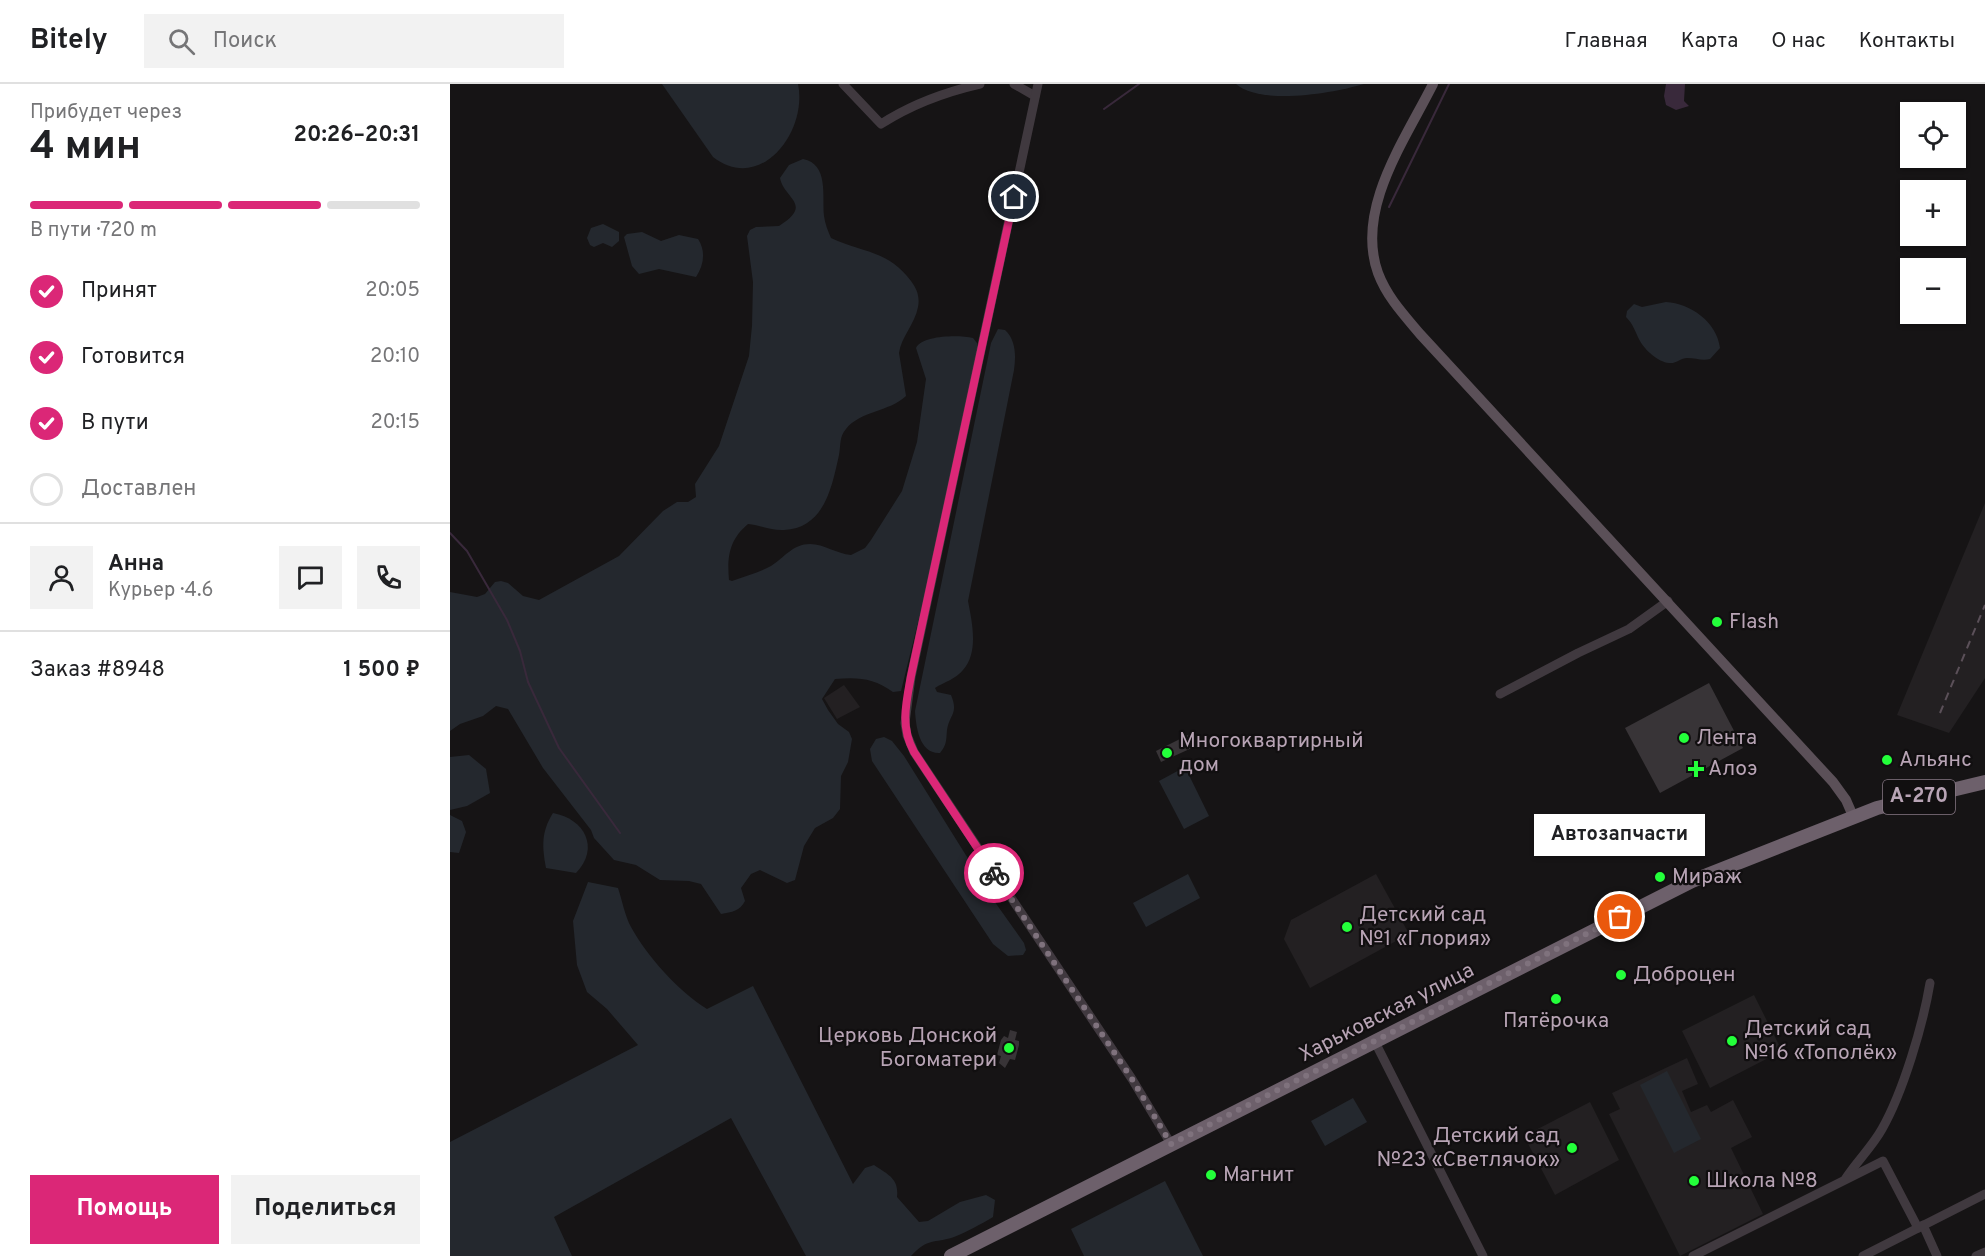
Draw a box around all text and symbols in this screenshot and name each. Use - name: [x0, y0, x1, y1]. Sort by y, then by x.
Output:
- search box: [144, 14, 564, 68]
- text: Bitely: [30, 23, 108, 59]
- icon: search: [165, 25, 198, 58]
- text: Поиск: [213, 28, 277, 55]
- text: Главная: [1564, 28, 1648, 55]
- text: Карта: [1681, 28, 1738, 55]
- text: О нас: [1771, 28, 1826, 55]
- text: Контакты: [1859, 28, 1955, 55]
- text: Прибудет через: [30, 100, 182, 126]
- map controls: [1900, 102, 1966, 324]
- button: locate: [1900, 102, 1966, 168]
- text: 20:26–20:31: [294, 122, 420, 149]
- text: 4 мин: [30, 124, 141, 173]
- pin: [988, 171, 1039, 222]
- icon: home: [997, 180, 1030, 213]
- button: +: [1900, 180, 1966, 246]
- text: В пути · 720 m: [30, 218, 157, 244]
- button: −: [1900, 258, 1966, 324]
- icon: check: [30, 275, 63, 308]
- text: Принят: [81, 278, 157, 305]
- text: 20:05: [365, 278, 420, 304]
- icon: check: [30, 341, 63, 374]
- text: Готовится: [81, 344, 185, 371]
- text: 20:10: [370, 344, 420, 370]
- icon: check: [30, 407, 63, 440]
- text: В пути: [81, 410, 149, 437]
- text: 20:15: [371, 410, 420, 436]
- text: Доставлен: [81, 476, 196, 503]
- button: person: [30, 546, 93, 609]
- button: chat: [279, 546, 342, 609]
- button: phone: [357, 546, 420, 609]
- text: Анна: [108, 551, 164, 578]
- text: Курьер · 4.6: [108, 578, 213, 604]
- place label: Flash: [1729, 609, 1779, 636]
- marker: Flash: [1710, 615, 1724, 629]
- text: Заказ #8948: [30, 657, 165, 684]
- text: 1 500 ₽: [343, 657, 420, 684]
- place label: Лента: [1696, 725, 1757, 752]
- place label: Многоквартирный дом: [1179, 728, 1364, 779]
- marker: Лента: [1677, 731, 1691, 745]
- marker: Многоквартирный дом: [1160, 746, 1174, 760]
- place label: Альянс: [1899, 747, 1972, 774]
- marker: Альянс: [1880, 753, 1894, 767]
- place label: Алоэ: [1708, 756, 1758, 783]
- marker: Алоэ: [1689, 762, 1703, 776]
- road number: А-270: [1883, 780, 1955, 814]
- callout: Автозапчасти: [1534, 815, 1706, 857]
- text: Автозапчасти: [1551, 822, 1688, 848]
- courier: [964, 843, 1024, 903]
- icon: bike: [978, 857, 1011, 890]
- place label: Мираж: [1672, 864, 1742, 891]
- marker: Мираж: [1653, 870, 1667, 884]
- pin: [1594, 891, 1645, 942]
- icon: bag: [1603, 900, 1636, 933]
- place label: Детский сад №1 «Глория»: [1359, 902, 1491, 953]
- marker: Детский сад №1 «Глория»: [1340, 920, 1354, 934]
- street label: Харьковская улица: [1295, 957, 1479, 1069]
- place label: Доброцен: [1633, 962, 1736, 989]
- marker: Доброцен: [1614, 968, 1628, 982]
- marker: Пятёрочка: [1549, 992, 1563, 1006]
- place label: Пятёрочка: [1503, 1008, 1609, 1035]
- place label: Детский сад №16 «Тополёк»: [1744, 1016, 1897, 1067]
- place label: Церковь Донской Богоматери: [818, 1023, 997, 1074]
- marker: Детский сад №16 «Тополёк»: [1725, 1034, 1739, 1048]
- marker: Церковь Донской Богоматери: [1002, 1041, 1016, 1055]
- place label: Детский сад №23 «Светлячок»: [1377, 1123, 1560, 1174]
- marker: Детский сад №23 «Светлячок»: [1565, 1141, 1579, 1155]
- place label: Магнит: [1223, 1162, 1294, 1189]
- marker: Магнит: [1204, 1168, 1218, 1182]
- place label: Школа №8: [1706, 1168, 1818, 1195]
- marker: Школа №8: [1687, 1174, 1701, 1188]
- button: Помощь: [30, 1175, 219, 1244]
- button: Поделиться: [231, 1175, 420, 1244]

